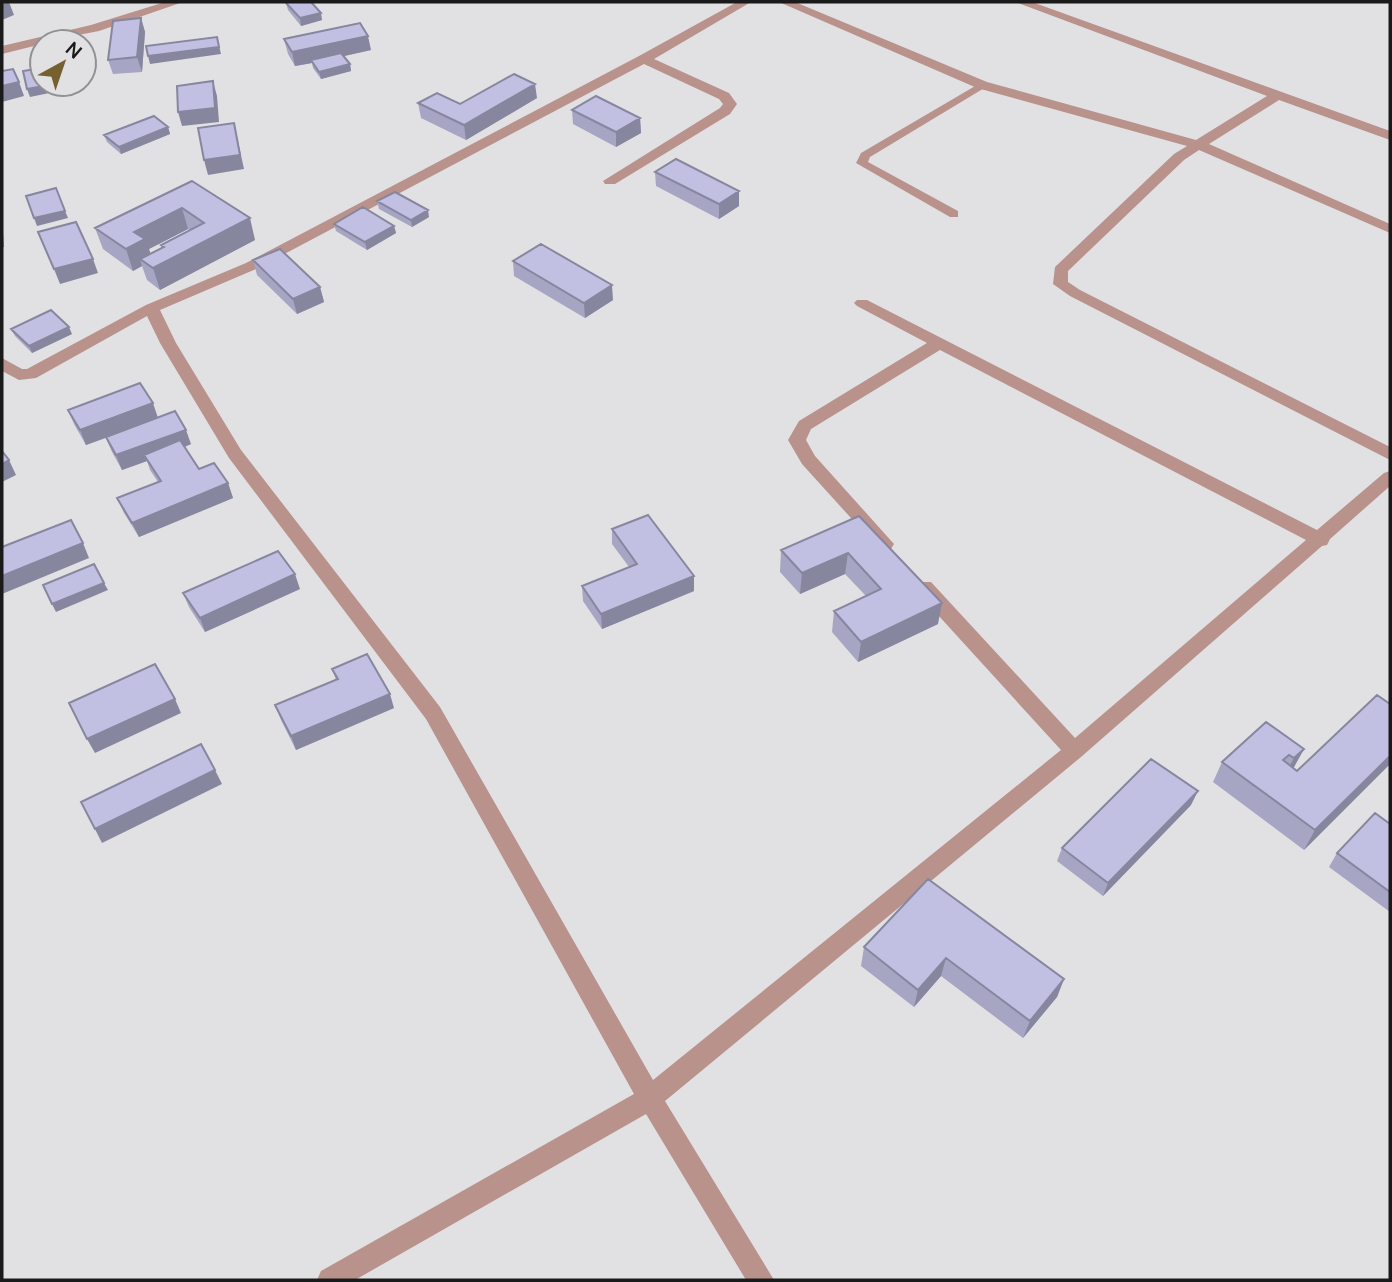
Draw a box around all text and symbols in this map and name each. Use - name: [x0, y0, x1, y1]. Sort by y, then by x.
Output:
- north arrow: [28, 28, 98, 98]
- text: N: [60, 36, 88, 64]

